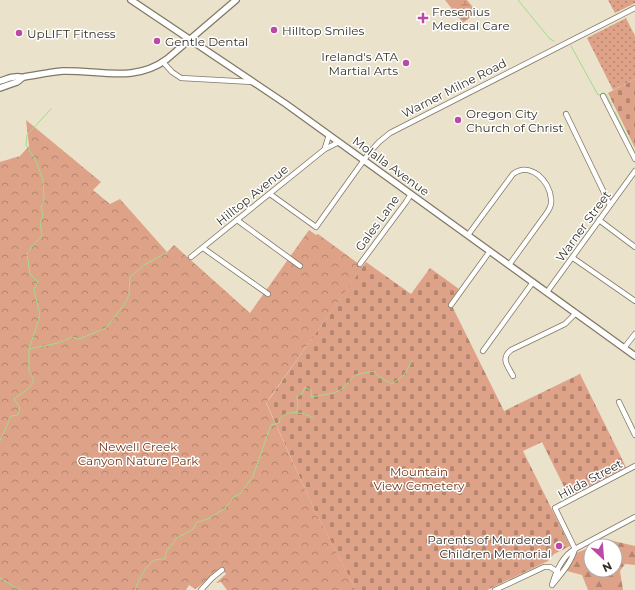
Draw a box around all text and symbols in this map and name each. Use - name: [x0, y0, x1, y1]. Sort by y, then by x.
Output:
- place label: Fresenius Medical Care: [432, 4, 510, 33]
- marker: Fresenius Medical Care: [417, 12, 429, 24]
- place label: Hilltop Smiles: [282, 23, 365, 38]
- marker: Hilltop Smiles: [269, 25, 279, 35]
- place label: UpLIFT Fitness: [27, 26, 116, 41]
- marker: UpLIFT Fitness: [14, 28, 24, 38]
- place label: Gentle Dental: [165, 34, 248, 49]
- marker: Gentle Dental: [152, 36, 162, 46]
- place label: Ireland's ATA Martial Arts: [321, 49, 398, 78]
- street label: Warner Milne Road: [399, 55, 509, 121]
- marker: Ireland's ATA Martial Arts: [401, 58, 411, 68]
- place label: Oregon City Church of Christ: [466, 106, 563, 135]
- marker: Oregon City Church of Christ: [453, 115, 463, 125]
- street label: Molalla Avenue: [350, 133, 432, 199]
- street label: Hilltop Avenue: [213, 161, 291, 229]
- street label: Warner Street: [552, 187, 614, 264]
- street label: Gales Lane: [352, 192, 402, 254]
- park label: Newell Creek Canyon Nature Park: [78, 439, 199, 468]
- street label: Hilda Street: [555, 456, 625, 502]
- park label: Mountain View Cemetery: [374, 464, 465, 493]
- place label: Parents of Murdered Children Memorial: [427, 532, 551, 561]
- north arrow: [583, 538, 623, 578]
- marker: Parents of Murdered Children Memorial: [554, 541, 564, 551]
- text: N: [600, 559, 614, 575]

